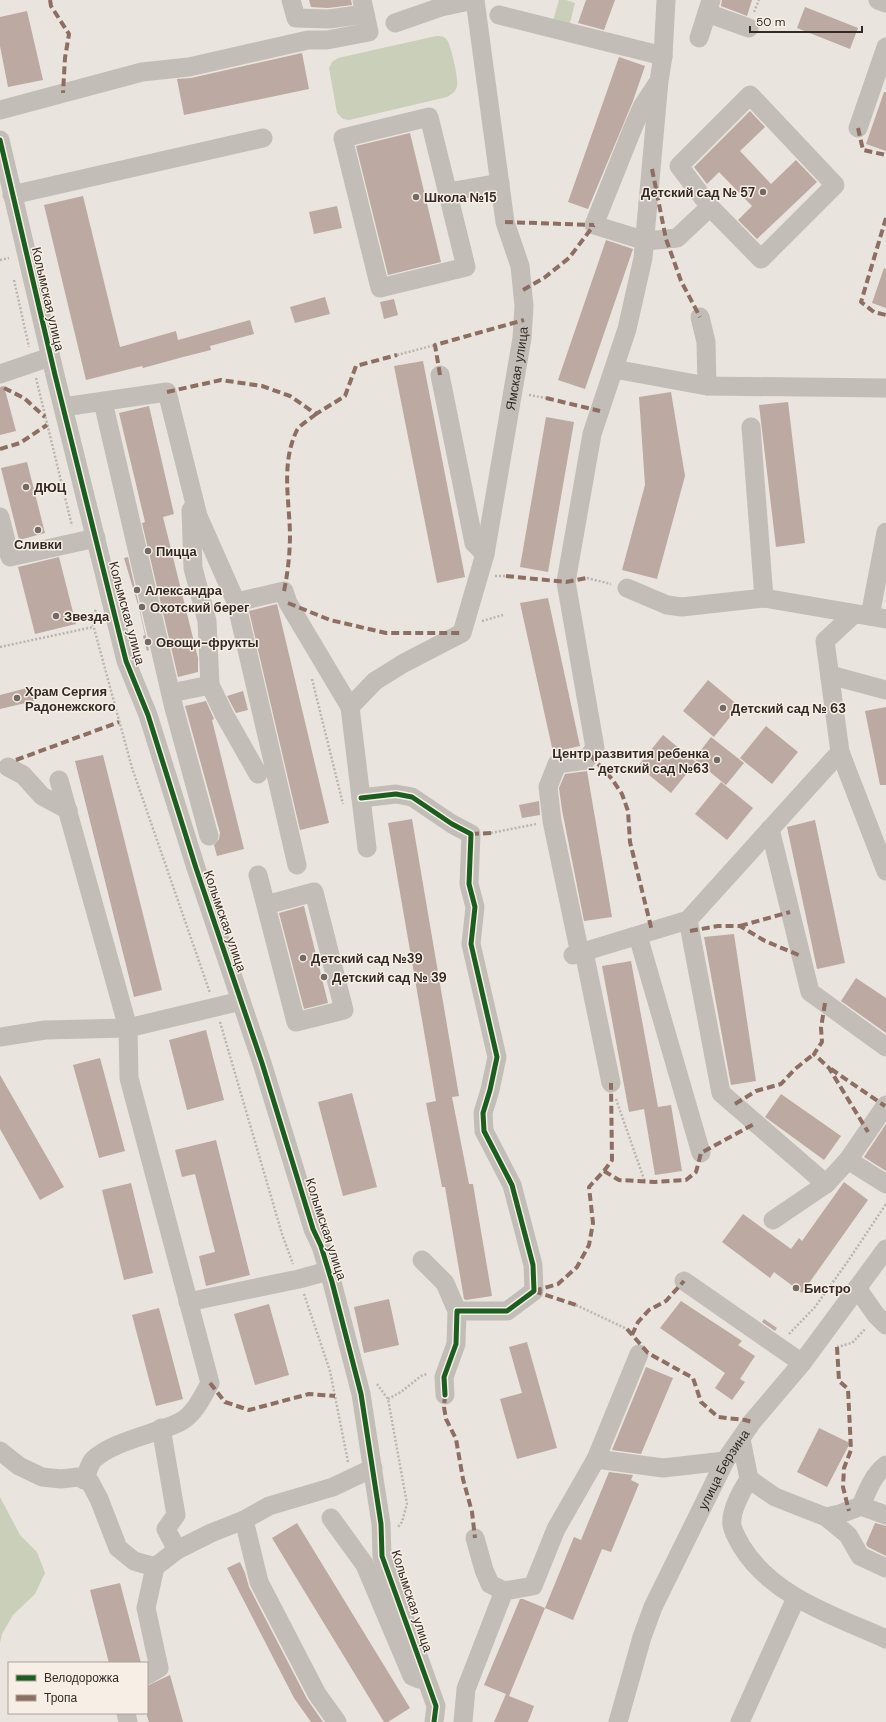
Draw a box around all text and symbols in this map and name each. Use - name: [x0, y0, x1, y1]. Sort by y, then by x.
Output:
- scale bar: [750, 8, 862, 34]
- text: 50 m: [756, 14, 785, 30]
- place label: Детский сад № 57: [641, 184, 755, 201]
- marker: Детский сад № 57: [758, 187, 768, 197]
- place label: Школа №15: [424, 189, 497, 206]
- marker: Школа №15: [411, 192, 421, 202]
- street label: Колымская улица: [28, 245, 68, 353]
- street label: Ямская улица: [501, 326, 531, 411]
- place label: ДЮЦ: [34, 479, 67, 496]
- marker: ДЮЦ: [21, 482, 31, 492]
- marker: Сливки: [33, 525, 43, 535]
- place label: Сливки: [14, 536, 62, 553]
- place label: Пицца: [156, 543, 197, 560]
- marker: Пицца: [143, 546, 153, 556]
- street label: Колымская улица: [105, 559, 149, 667]
- place label: Александра: [145, 582, 223, 599]
- marker: Александра: [132, 585, 142, 595]
- place label: Охотский берег: [150, 599, 250, 616]
- marker: Охотский берег: [137, 602, 147, 612]
- place label: Звезда: [64, 608, 110, 625]
- marker: Звезда: [51, 611, 61, 621]
- place label: Овощи-фрукты: [156, 634, 259, 651]
- marker: Овощи-фрукты: [143, 637, 153, 647]
- place label: Храм Сергия Радонежского: [25, 683, 116, 715]
- marker: Храм Сергия Радонежского: [12, 693, 22, 703]
- place label: Детский сад № 63: [731, 700, 846, 717]
- marker: Детский сад № 63: [718, 703, 728, 713]
- place label: Центр развития ребенка - детский сад №63: [552, 745, 710, 777]
- marker: Центр развития ребенка - детский сад №63: [712, 755, 722, 765]
- street label: Колымская улица: [200, 868, 251, 975]
- place label: Детский сад №39: [311, 950, 423, 967]
- marker: Детский сад №39: [298, 953, 308, 963]
- place label: Детский сад № 39: [332, 969, 447, 986]
- marker: Детский сад № 39: [319, 972, 329, 982]
- street label: Колымская улица: [301, 1176, 351, 1283]
- place label: Бистро: [804, 1280, 851, 1297]
- marker: Бистро: [791, 1283, 801, 1293]
- street label: улица Берзина: [694, 1425, 753, 1512]
- street label: Колымская улица: [387, 1548, 437, 1655]
- legend: [8, 1662, 148, 1714]
- text: Велодорожка: [44, 1670, 119, 1686]
- text: Тропа: [44, 1690, 78, 1706]

